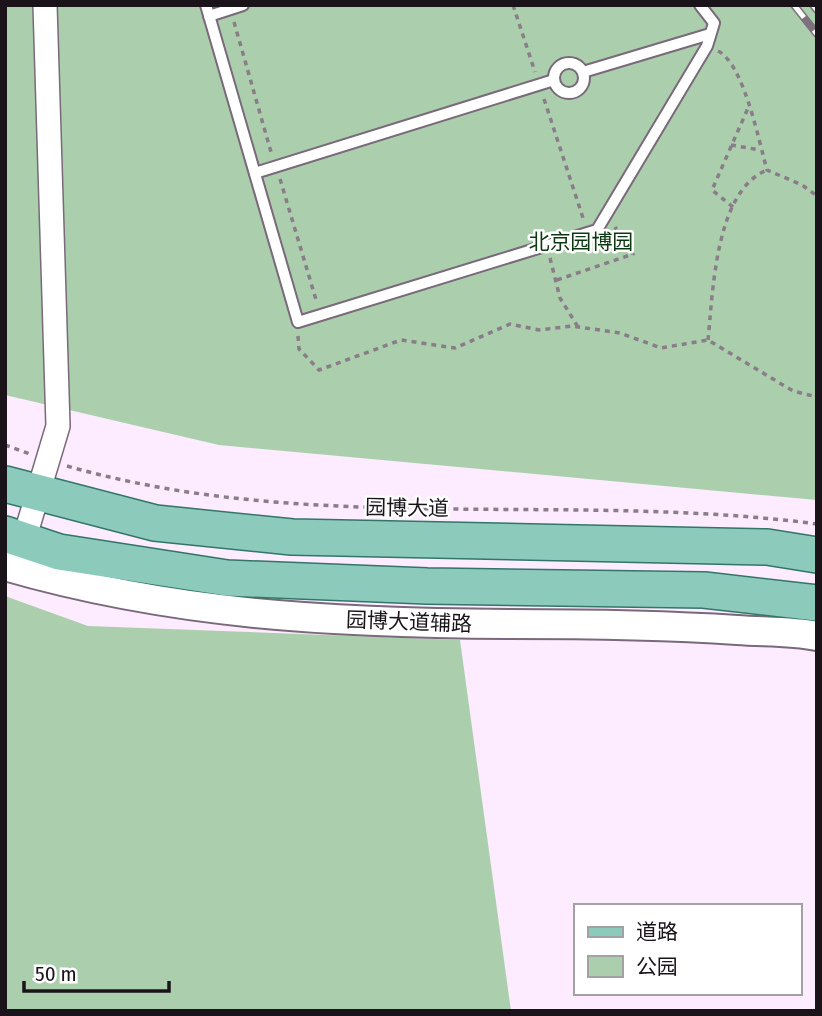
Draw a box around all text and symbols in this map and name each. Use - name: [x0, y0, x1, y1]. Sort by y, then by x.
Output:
- park label: 北京园博园: [529, 229, 634, 255]
- street label: 园博大道: [365, 494, 449, 522]
- street label: 园博大道辅路: [346, 607, 472, 637]
- legend: [574, 904, 801, 995]
- text: 道路: [636, 919, 678, 945]
- scale bar: [24, 950, 170, 994]
- text: 公园: [636, 954, 678, 980]
- text: 50 m: [35, 961, 77, 987]

